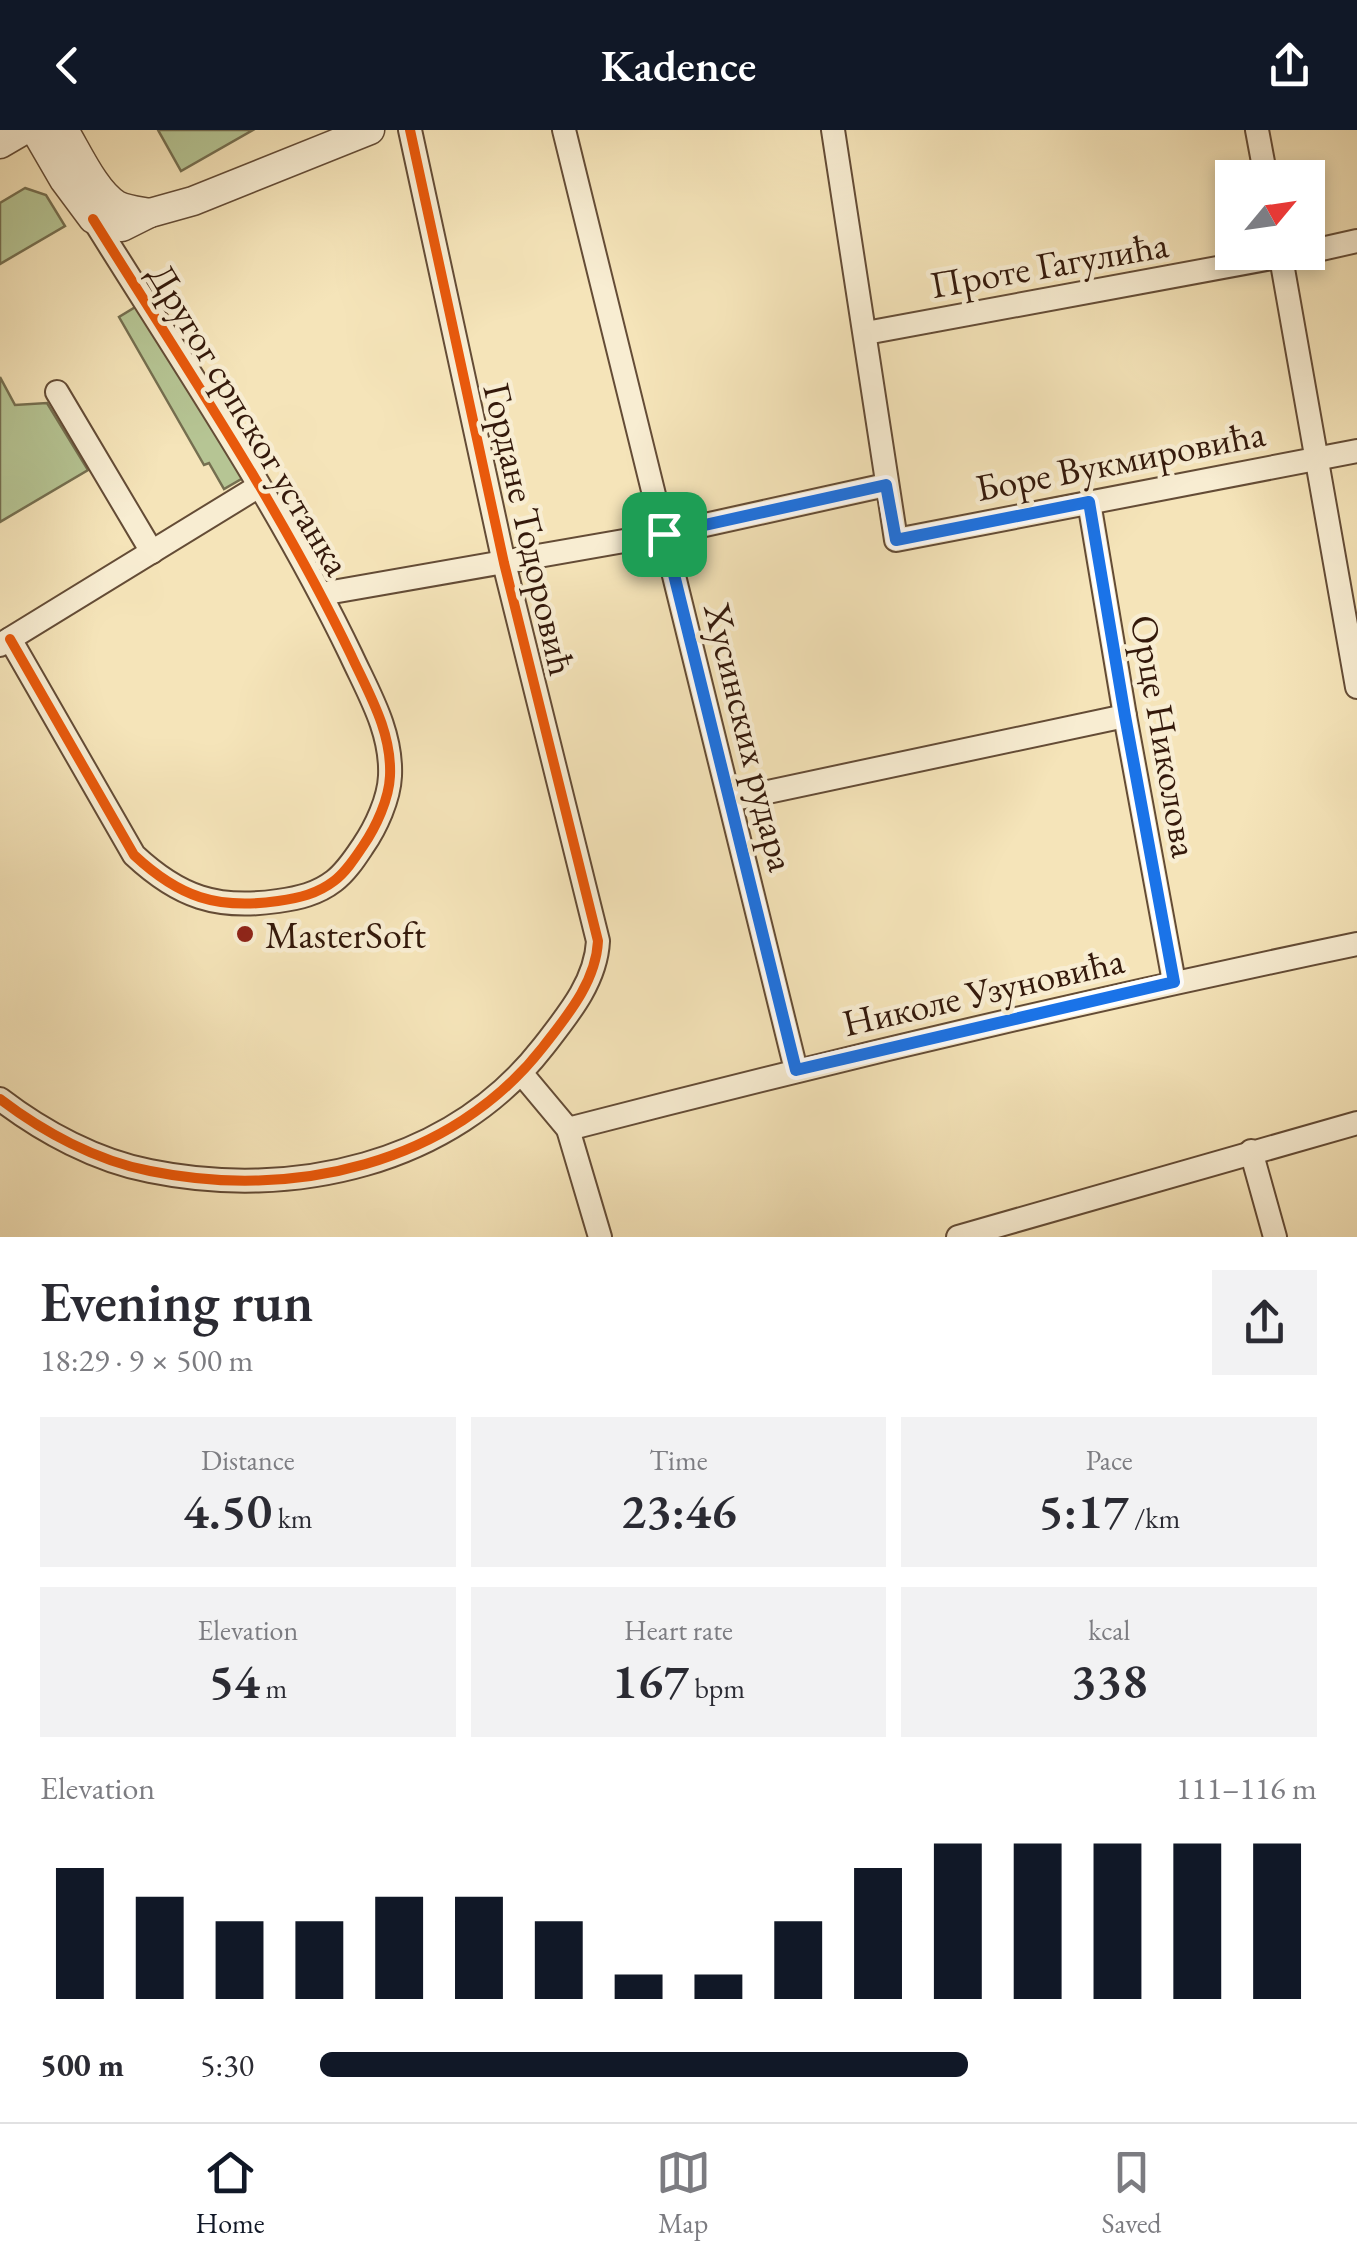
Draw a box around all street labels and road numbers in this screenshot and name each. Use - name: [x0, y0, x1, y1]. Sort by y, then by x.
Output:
- street label: Проте Гагулића: [926, 219, 1173, 309]
- street label: Другог српског устанка: [137, 254, 363, 585]
- street label: Гордане Тодоровић: [473, 378, 587, 680]
- street label: Боре Вукмировића: [971, 408, 1270, 512]
- street label: Хусинских рудара: [693, 597, 807, 877]
- street label: Орце Николова: [1120, 611, 1211, 862]
- street label: Николе Узуновића: [837, 935, 1129, 1047]

